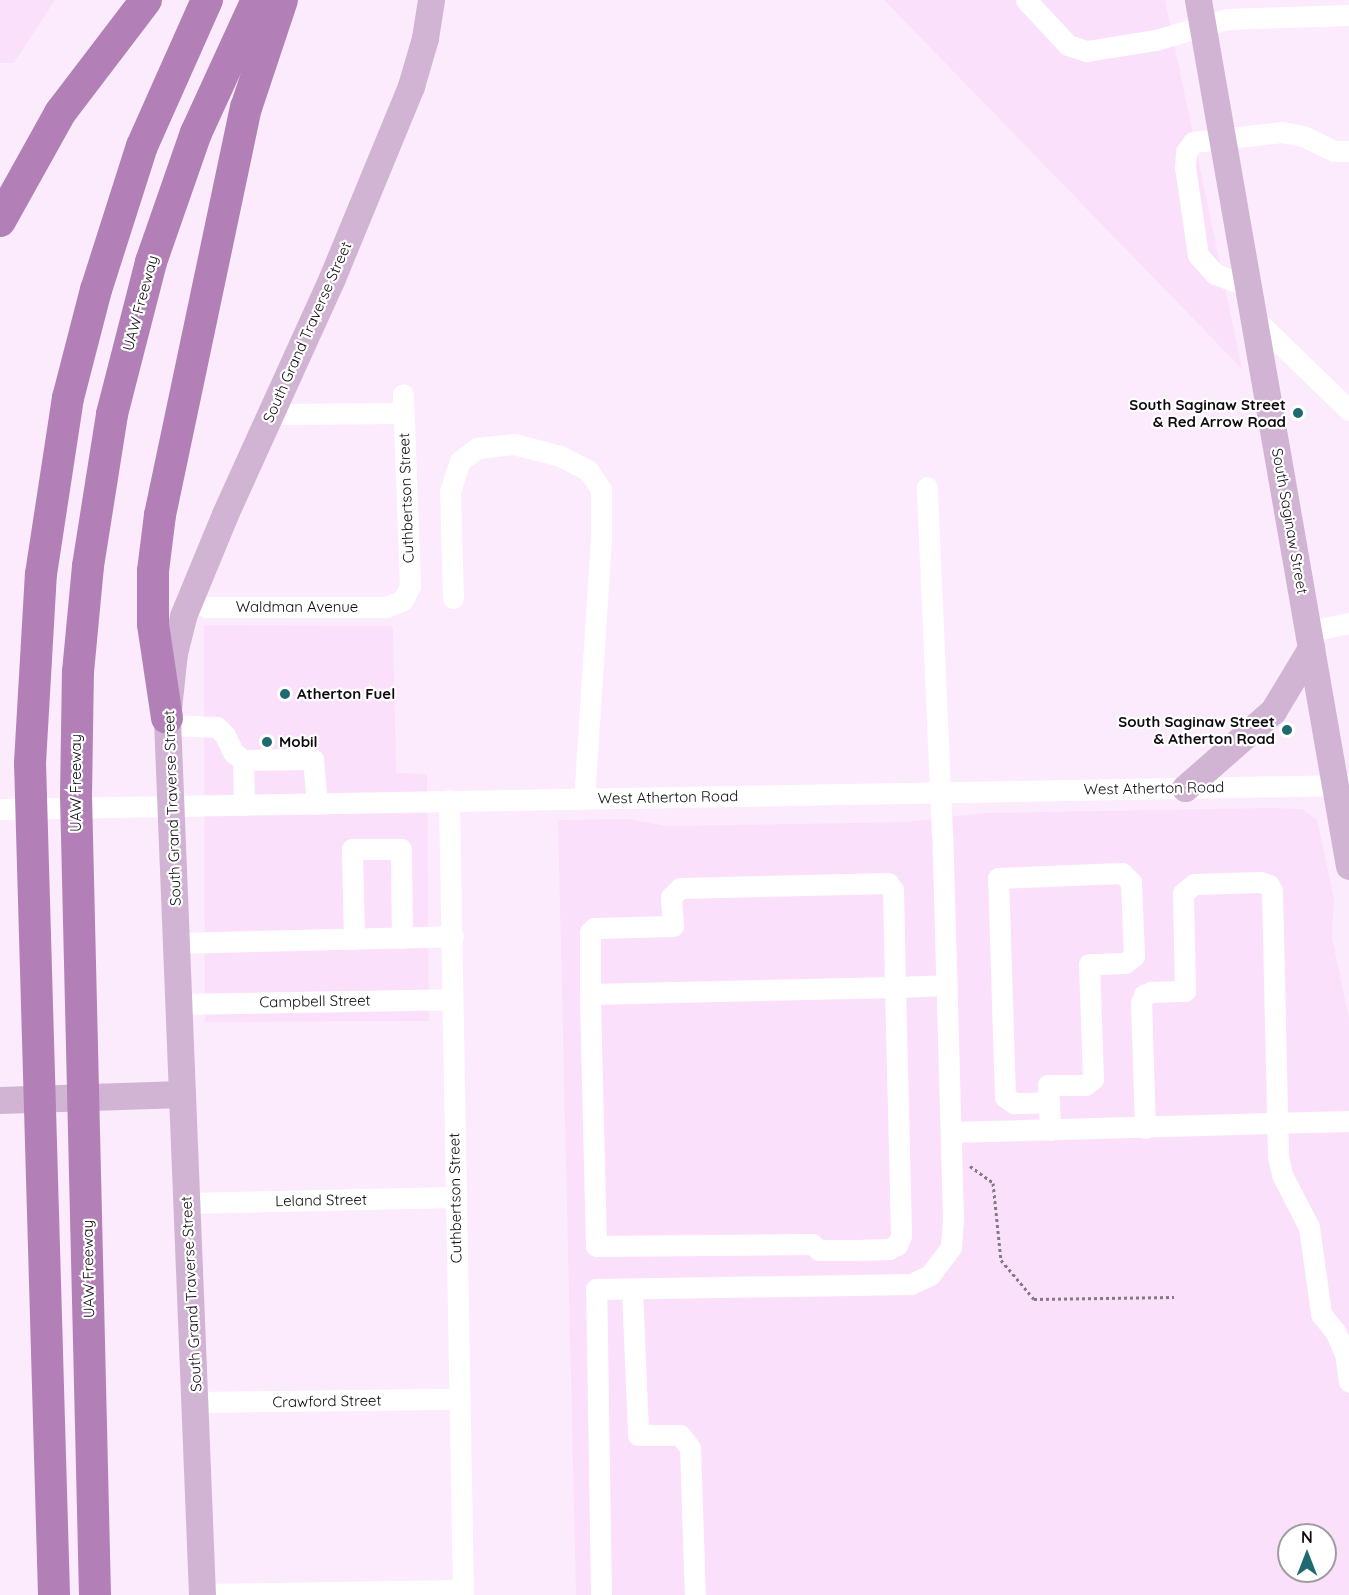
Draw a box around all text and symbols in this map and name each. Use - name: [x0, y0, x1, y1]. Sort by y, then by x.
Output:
- street label: South Grand Traverse Street: [259, 239, 355, 425]
- street label: UAW Freeway: [119, 253, 161, 353]
- place label: South Saginaw Street & Red Arrow Road: [1129, 395, 1286, 430]
- marker: South Saginaw Street & Red Arrow Road: [1291, 406, 1305, 420]
- street label: Cuthbertson Street: [395, 432, 417, 564]
- street label: South Saginaw Street: [1268, 447, 1312, 595]
- street label: Waldman Avenue: [236, 598, 358, 616]
- place label: Atherton Fuel: [297, 685, 395, 703]
- marker: Atherton Fuel: [278, 687, 292, 701]
- street label: South Grand Traverse Street: [160, 710, 184, 906]
- place label: South Saginaw Street & Atherton Road: [1118, 712, 1275, 747]
- marker: South Saginaw Street & Atherton Road: [1280, 723, 1294, 737]
- place label: Mobil: [279, 733, 318, 751]
- street label: UAW Freeway: [67, 734, 85, 832]
- marker: Mobil: [260, 735, 274, 749]
- street label: West Atherton Road: [1084, 778, 1224, 798]
- street label: West Atherton Road: [598, 787, 738, 807]
- street label: Campbell Street: [259, 991, 371, 1011]
- street label: Cuthbertson Street: [445, 1133, 465, 1263]
- street label: Leland Street: [275, 1190, 367, 1210]
- street label: South Grand Traverse Street: [177, 1196, 205, 1392]
- street label: UAW Freeway: [78, 1220, 98, 1318]
- street label: Crawford Street: [272, 1391, 382, 1411]
- north arrow: [1277, 1523, 1337, 1583]
- text: N: [1301, 1527, 1313, 1547]

